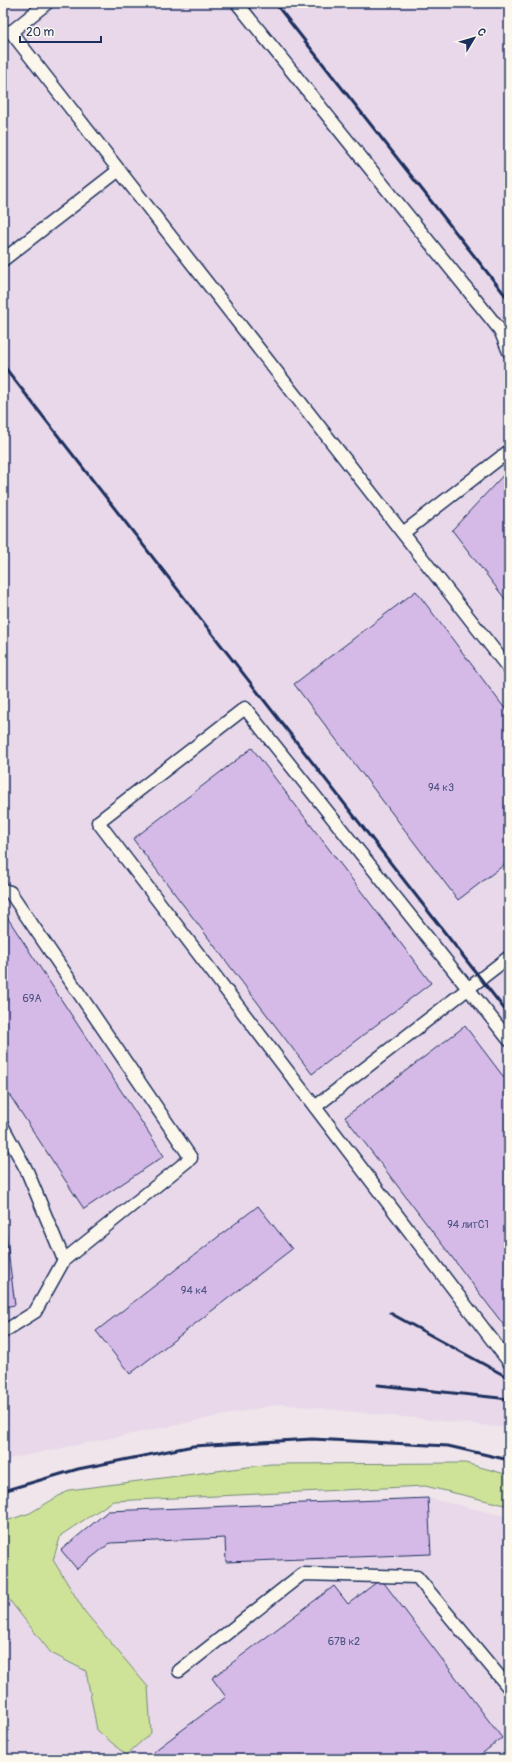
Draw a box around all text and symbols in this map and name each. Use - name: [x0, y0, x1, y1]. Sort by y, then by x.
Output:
- scale bar: [20, 18, 101, 44]
- north arrow: [454, 18, 494, 58]
- text: 20 m: [26, 25, 55, 40]
- text: С: [474, 25, 489, 39]
- house number: 94 к3: [428, 781, 454, 794]
- house number: 69А: [22, 992, 42, 1005]
- house number: 94 литС1: [447, 1218, 489, 1231]
- house number: 94 к4: [181, 1284, 208, 1297]
- house number: 67В к2: [328, 1635, 360, 1648]

